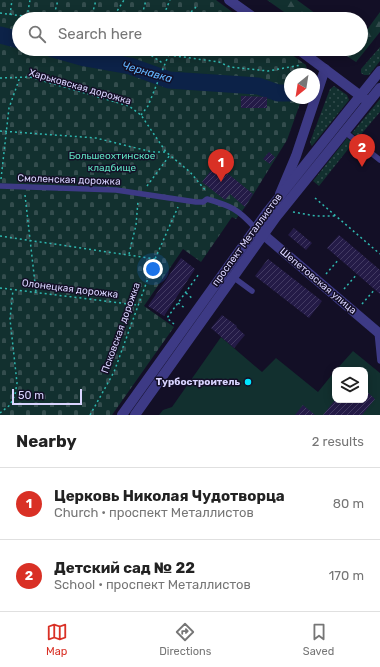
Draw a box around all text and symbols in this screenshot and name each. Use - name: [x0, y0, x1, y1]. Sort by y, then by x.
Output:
- search box: [12, 12, 368, 56]
- icon: search: [26, 23, 48, 45]
- text: Search here: [58, 25, 142, 43]
- water label: Чернавка: [120, 59, 174, 86]
- street label: Харьковская дорожка: [27, 67, 133, 107]
- north arrow: [284, 68, 320, 104]
- pin: 2: [349, 134, 375, 167]
- pin: 1: [208, 149, 234, 182]
- park label: Большеохтинское кладбище: [69, 150, 156, 174]
- street label: Смоленская дорожка: [17, 172, 121, 188]
- street label: проспект Металлистов: [209, 191, 285, 289]
- street label: Шепетовская улица: [277, 245, 359, 317]
- your location: [143, 259, 163, 279]
- street label: Олонецкая дорожка: [21, 277, 119, 301]
- street label: Псковская дорожка: [99, 281, 143, 375]
- map controls: [332, 367, 368, 403]
- button: layers: [332, 367, 368, 403]
- place label: Турбостроитель: [156, 376, 240, 388]
- marker: Турбостроитель: [243, 377, 253, 387]
- scale bar: [12, 387, 82, 406]
- text: 50 m: [18, 389, 44, 402]
- text: Nearby: [16, 431, 77, 451]
- text: 2 results: [312, 434, 364, 449]
- text: Церковь Николая Чудотворца: [54, 487, 285, 505]
- text: 1: [26, 496, 32, 511]
- text: 80 m: [333, 496, 364, 511]
- text: Church · проспект Металлистов: [54, 505, 254, 520]
- text: Детский сад № 22: [54, 559, 195, 577]
- text: 2: [25, 568, 33, 583]
- text: 170 m: [329, 568, 364, 583]
- text: School · проспект Металлистов: [54, 577, 251, 592]
- tab: Map: [46, 621, 68, 658]
- tab: Directions: [159, 621, 211, 658]
- tab: Saved: [303, 621, 334, 658]

